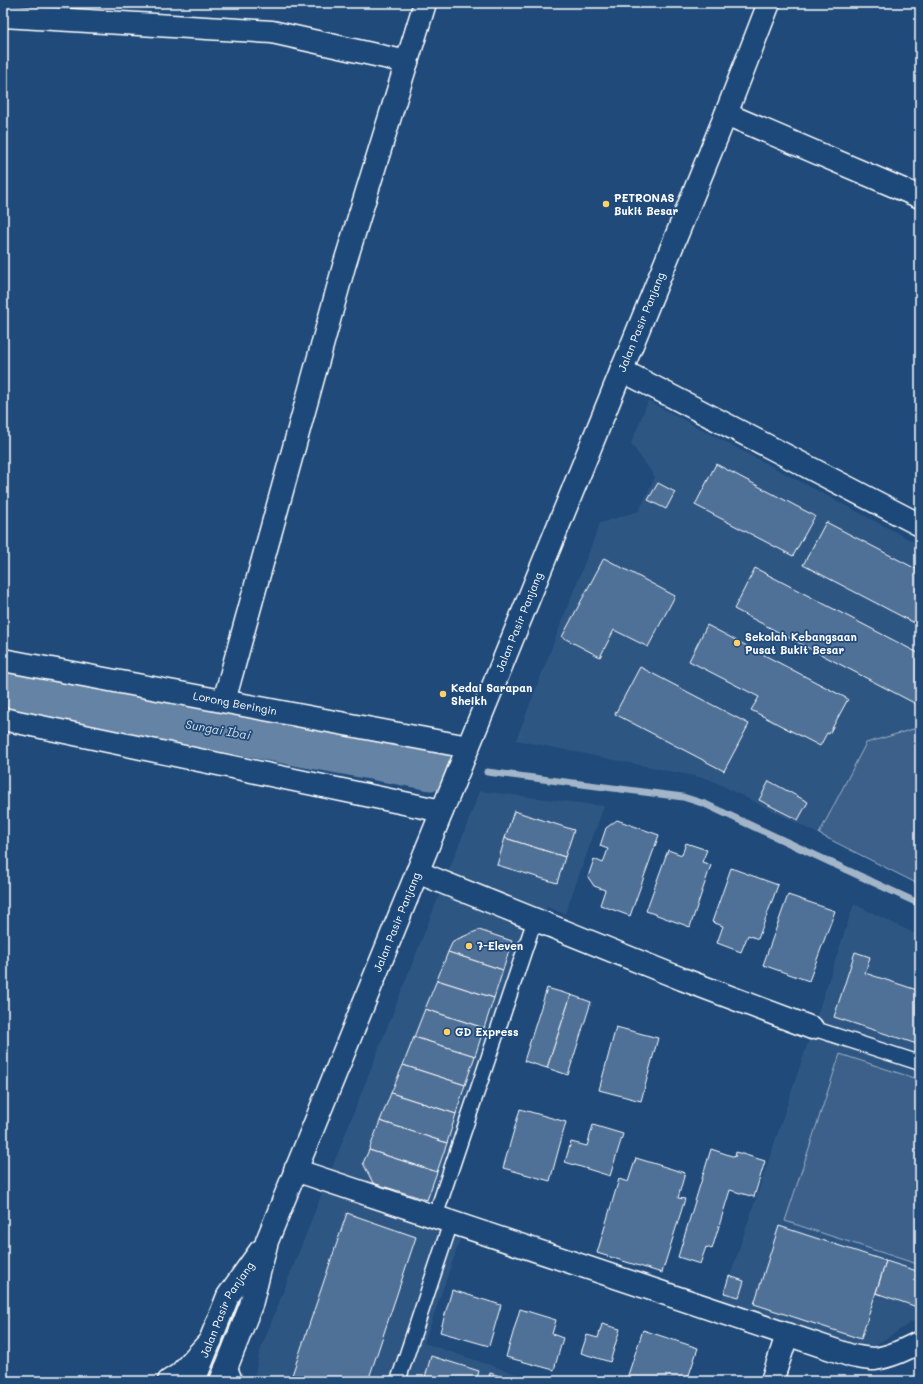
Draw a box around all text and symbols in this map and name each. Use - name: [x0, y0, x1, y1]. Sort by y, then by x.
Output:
- place label: PETRONAS Bukit Besar: [614, 190, 678, 218]
- marker: PETRONAS Bukit Besar: [601, 199, 611, 209]
- street label: Jalan Pasir Panjang: [614, 270, 668, 374]
- street label: Jalan Pasir Panjang: [492, 570, 546, 674]
- place label: Sekolah Kebangsaan Pusat Bukit Besar: [745, 629, 857, 657]
- marker: Sekolah Kebangsaan Pusat Bukit Besar: [732, 638, 742, 648]
- place label: Kedai Sarapan Sheikh: [451, 680, 532, 708]
- street label: Lorong Beringin: [192, 688, 278, 718]
- marker: Kedai Sarapan Sheikh: [438, 689, 448, 699]
- water label: Sungai Ibai: [184, 715, 252, 743]
- street label: Jalan Pasir Panjang: [369, 870, 423, 974]
- place label: 7-Eleven: [477, 938, 523, 953]
- marker: 7-Eleven: [464, 941, 474, 951]
- place label: GD Express: [455, 1024, 519, 1039]
- marker: GD Express: [442, 1027, 452, 1037]
- street label: Jalan Pasir Panjang: [196, 1258, 257, 1360]

